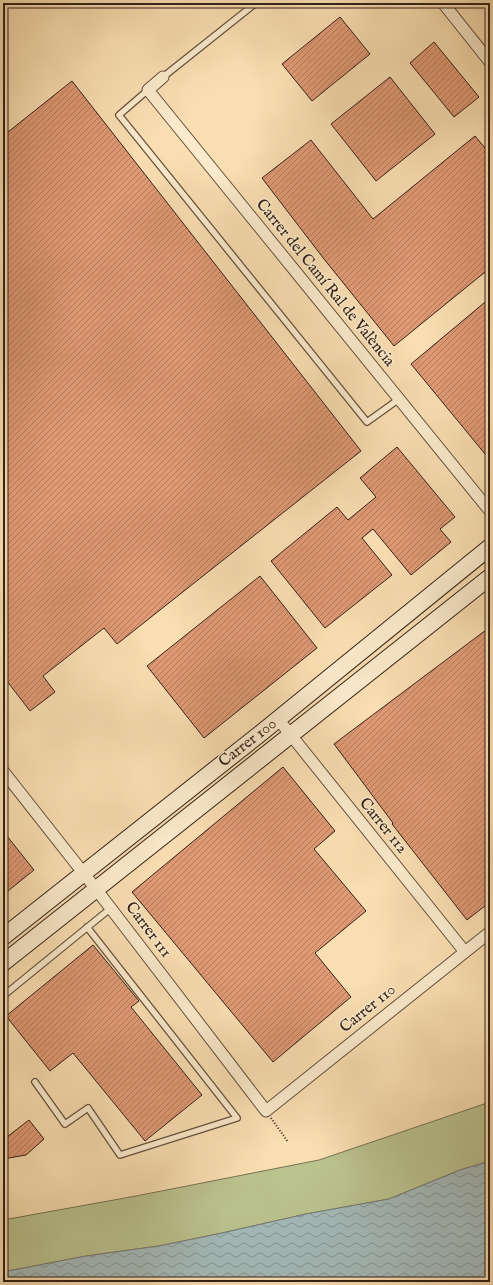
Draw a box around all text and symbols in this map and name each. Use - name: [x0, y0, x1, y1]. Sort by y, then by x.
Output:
- street label: Carrer del Camí Ral de València: [251, 195, 399, 371]
- street label: Carrer 100: [215, 714, 281, 772]
- street label: Carrer 112: [354, 794, 412, 858]
- street label: Carrer 111: [121, 898, 175, 962]
- street label: Carrer 110: [336, 980, 400, 1038]

